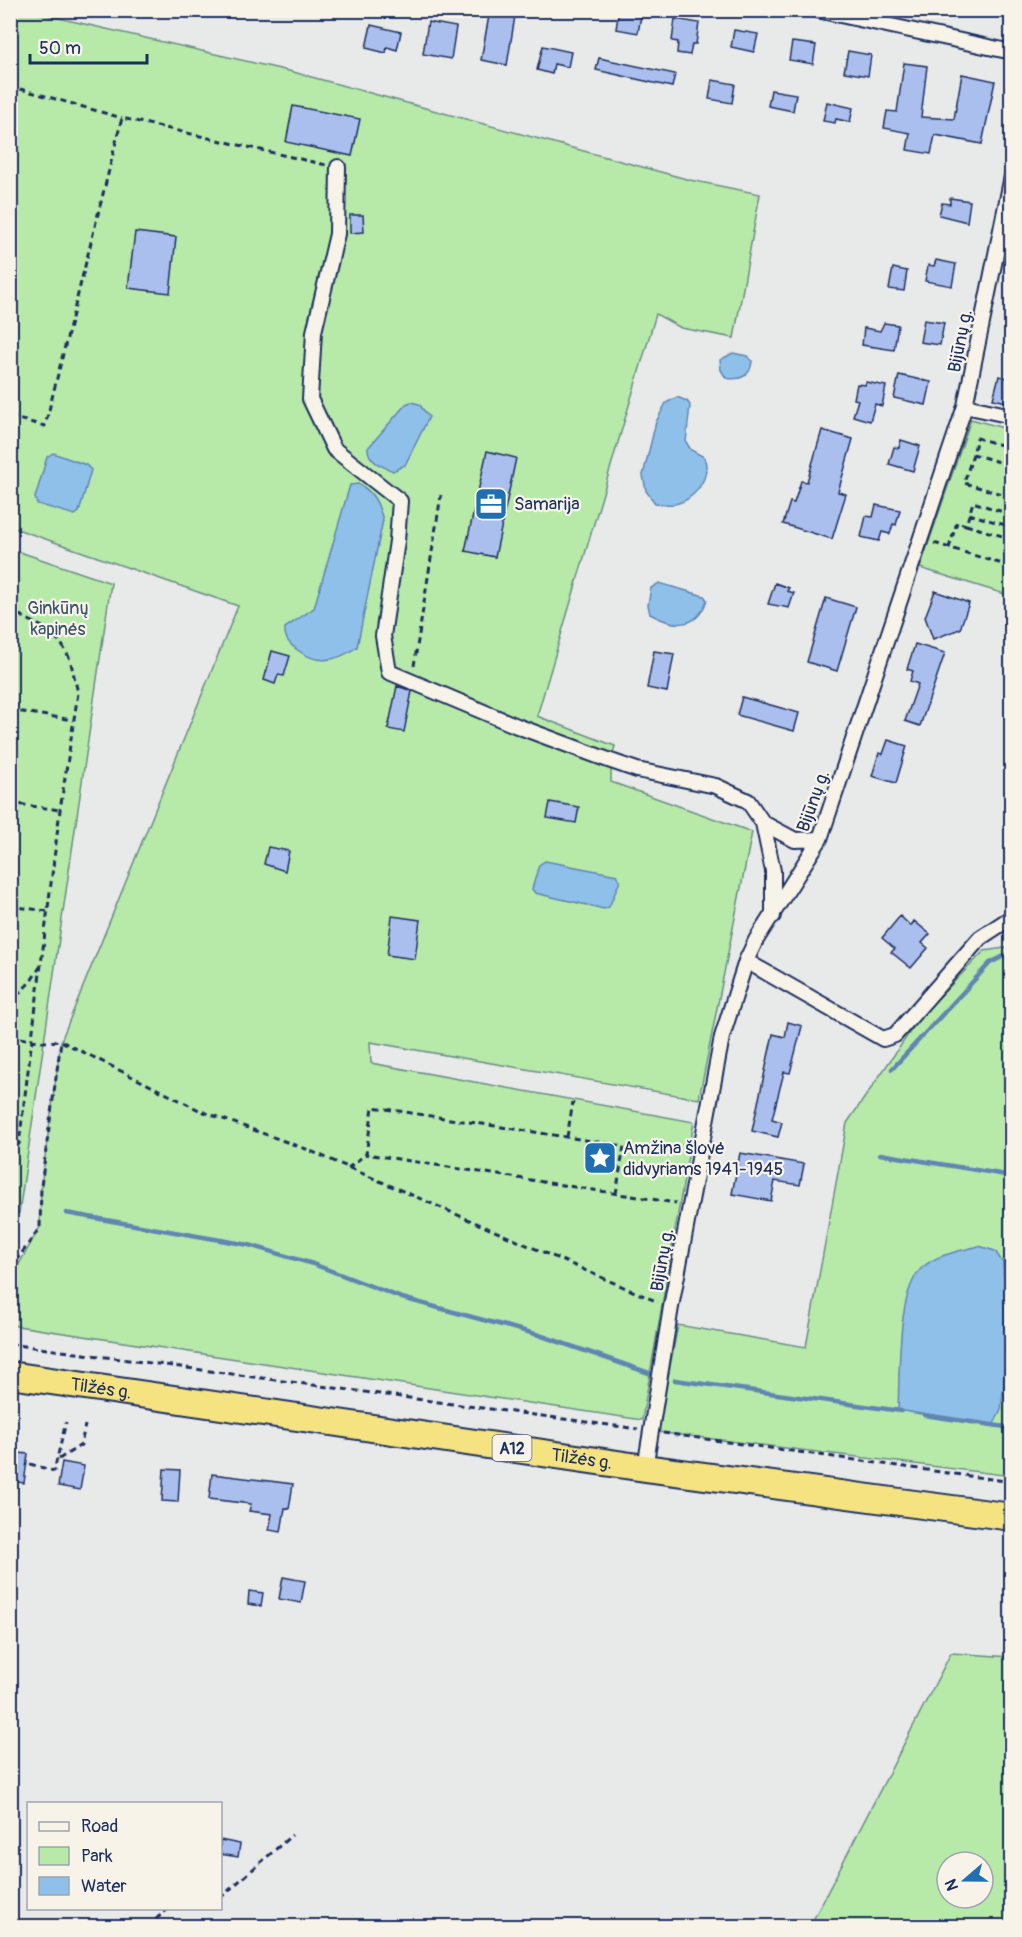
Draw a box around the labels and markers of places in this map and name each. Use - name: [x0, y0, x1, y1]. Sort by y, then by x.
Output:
- office icon: Samarija: [473, 486, 509, 522]
- place label: Samarija: [514, 493, 580, 516]
- place label: Amžina šlovė didvyriams 1941-1945: [623, 1137, 783, 1181]
- place icon: Amžina šlovė didvyriams 1941-1945: [582, 1140, 618, 1176]

